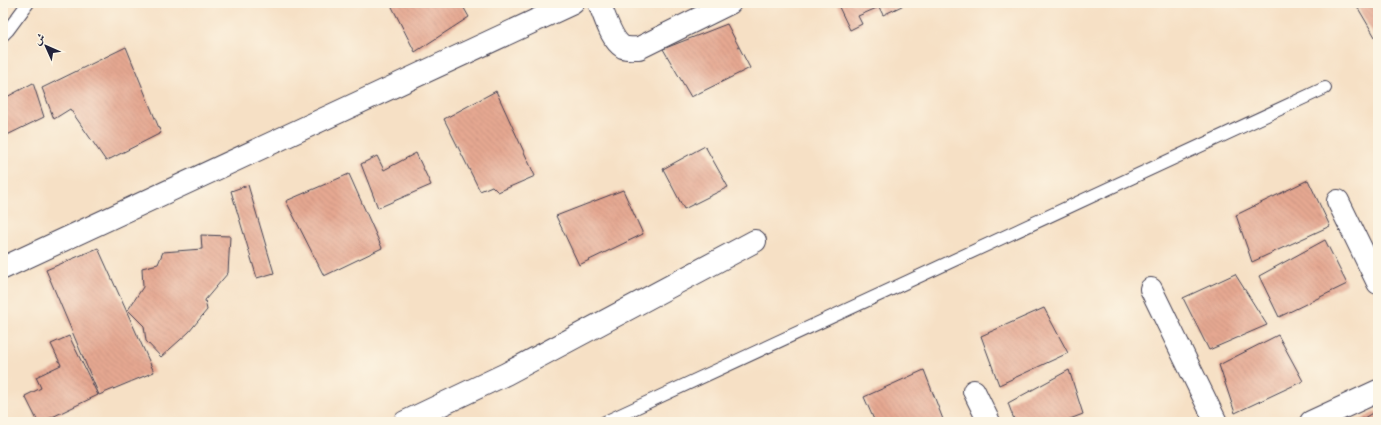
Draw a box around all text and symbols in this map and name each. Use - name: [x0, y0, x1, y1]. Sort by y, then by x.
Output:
- north arrow: [26, 26, 66, 66]
- text: ش: [31, 31, 48, 48]

